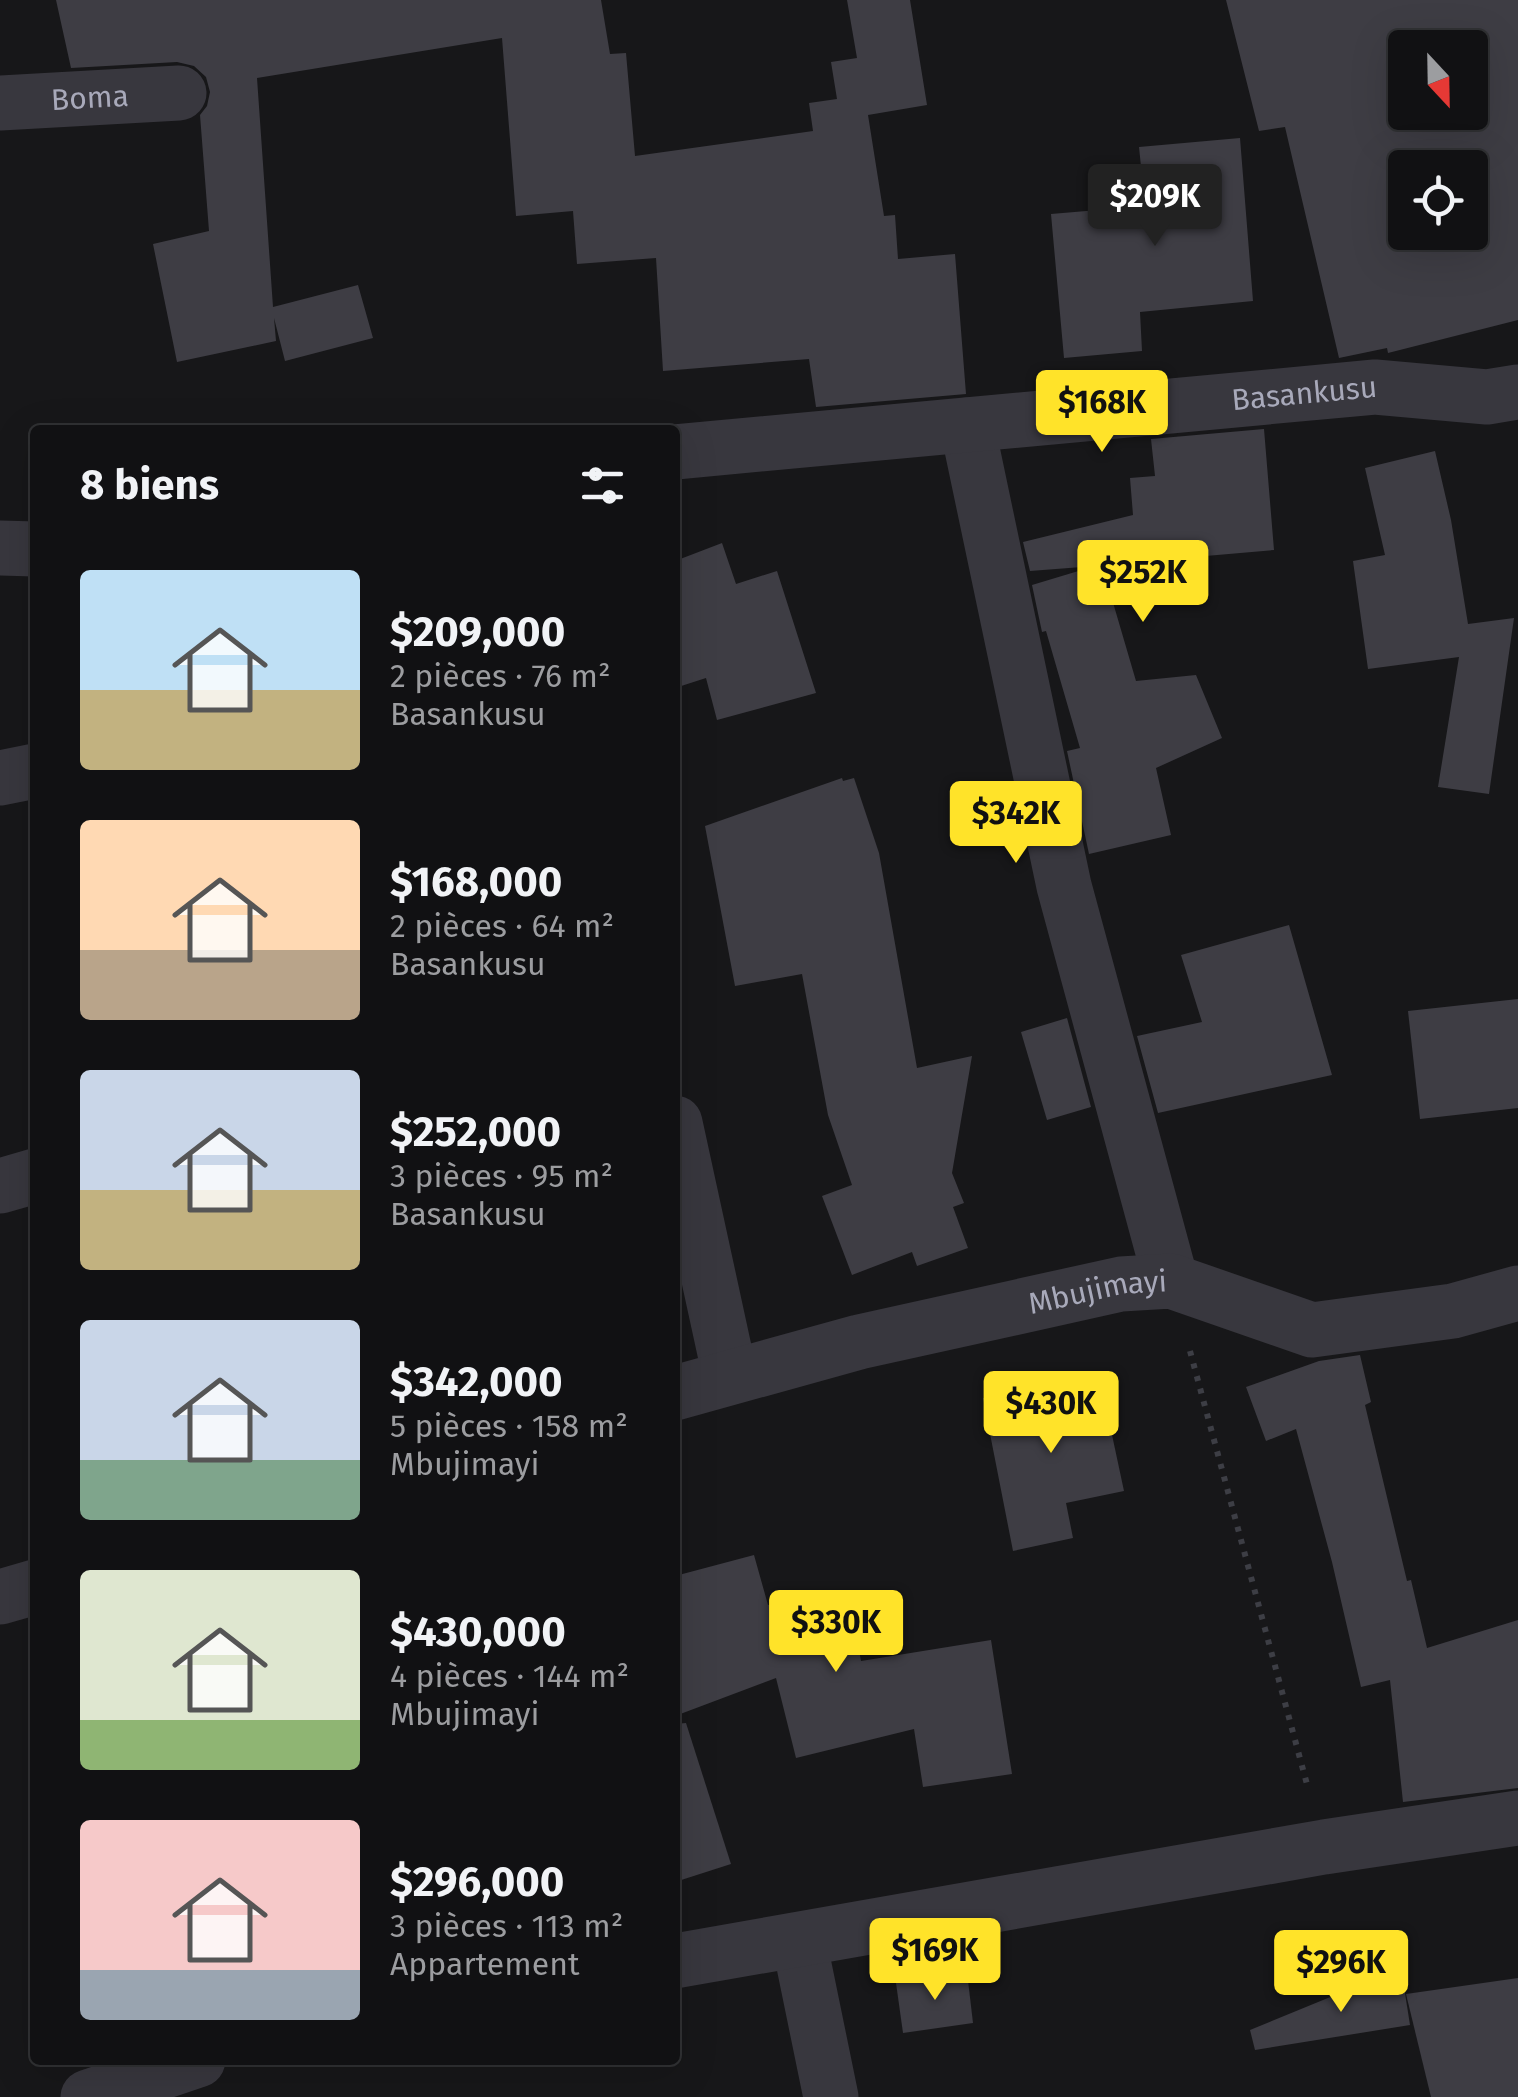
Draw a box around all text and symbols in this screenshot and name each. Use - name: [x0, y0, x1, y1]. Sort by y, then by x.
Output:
- north arrow: [1388, 30, 1488, 130]
- map controls: [1388, 30, 1488, 250]
- street label: Boma: [50, 78, 130, 118]
- button: locate: [1388, 150, 1488, 250]
- pin: $209K: [1085, 164, 1225, 249]
- text: $209K: [1110, 177, 1200, 215]
- street label: Basankusu: [1230, 369, 1379, 418]
- pin: $168K: [1032, 370, 1172, 455]
- text: $168K: [1058, 383, 1146, 421]
- icon: filters: [575, 458, 630, 513]
- text: 8 biens: [80, 460, 219, 510]
- pin: $252K: [1073, 540, 1213, 625]
- text: $252K: [1099, 553, 1187, 591]
- text: $209,000: [390, 607, 565, 657]
- icon: home: [160, 610, 280, 730]
- text: 2 pièces · 76 m²: [390, 657, 611, 695]
- text: Basankusu: [390, 695, 546, 733]
- pin: $342K: [946, 781, 1086, 866]
- text: $342K: [972, 794, 1060, 832]
- text: $168,000: [390, 857, 562, 907]
- icon: home: [160, 860, 280, 980]
- text: 2 pièces · 64 m²: [390, 907, 614, 945]
- text: Basankusu: [390, 945, 546, 983]
- text: $252,000: [390, 1107, 561, 1157]
- icon: home: [160, 1110, 280, 1230]
- text: 3 pièces · 95 m²: [390, 1157, 613, 1195]
- text: Basankusu: [390, 1195, 546, 1233]
- street label: Mbujimayi: [1025, 1263, 1168, 1322]
- text: $342,000: [390, 1357, 563, 1407]
- icon: home: [160, 1360, 280, 1480]
- pin: $430K: [981, 1371, 1121, 1456]
- text: $430K: [1006, 1384, 1096, 1422]
- text: 5 pièces · 158 m²: [390, 1407, 628, 1445]
- text: Mbujimayi: [390, 1445, 540, 1483]
- pin: $330K: [766, 1590, 906, 1675]
- text: $330K: [791, 1603, 881, 1641]
- text: $430,000: [390, 1607, 566, 1657]
- icon: home: [160, 1610, 280, 1730]
- text: 4 pièces · 144 m²: [390, 1657, 629, 1695]
- text: Mbujimayi: [390, 1695, 540, 1733]
- text: $296,000: [390, 1857, 564, 1907]
- icon: home: [160, 1860, 280, 1980]
- text: 3 pièces · 113 m²: [390, 1907, 623, 1945]
- pin: $169K: [865, 1918, 1005, 2003]
- pin: $296K: [1271, 1930, 1411, 2015]
- text: $169K: [891, 1931, 979, 1969]
- text: $296K: [1296, 1943, 1386, 1981]
- text: Appartement: [390, 1945, 579, 1983]

